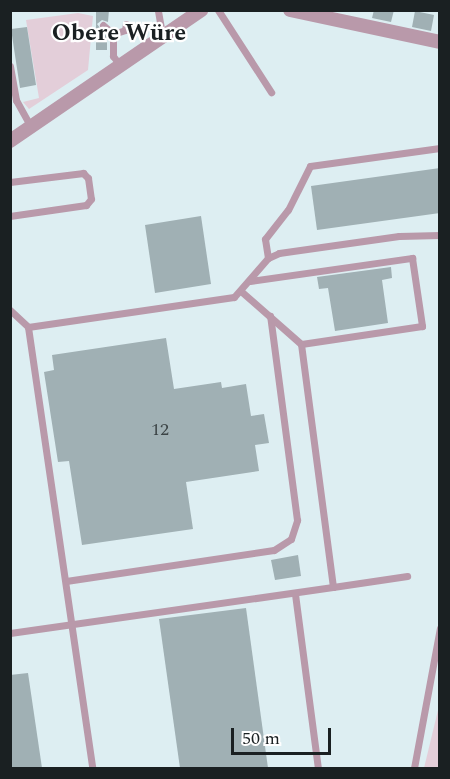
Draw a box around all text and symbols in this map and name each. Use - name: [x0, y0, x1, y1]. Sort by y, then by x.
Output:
- district label: Obere Würe: [52, 20, 186, 48]
- house number: 12: [151, 419, 169, 441]
- scale bar: [234, 716, 334, 754]
- text: 50 m: [242, 725, 280, 752]

